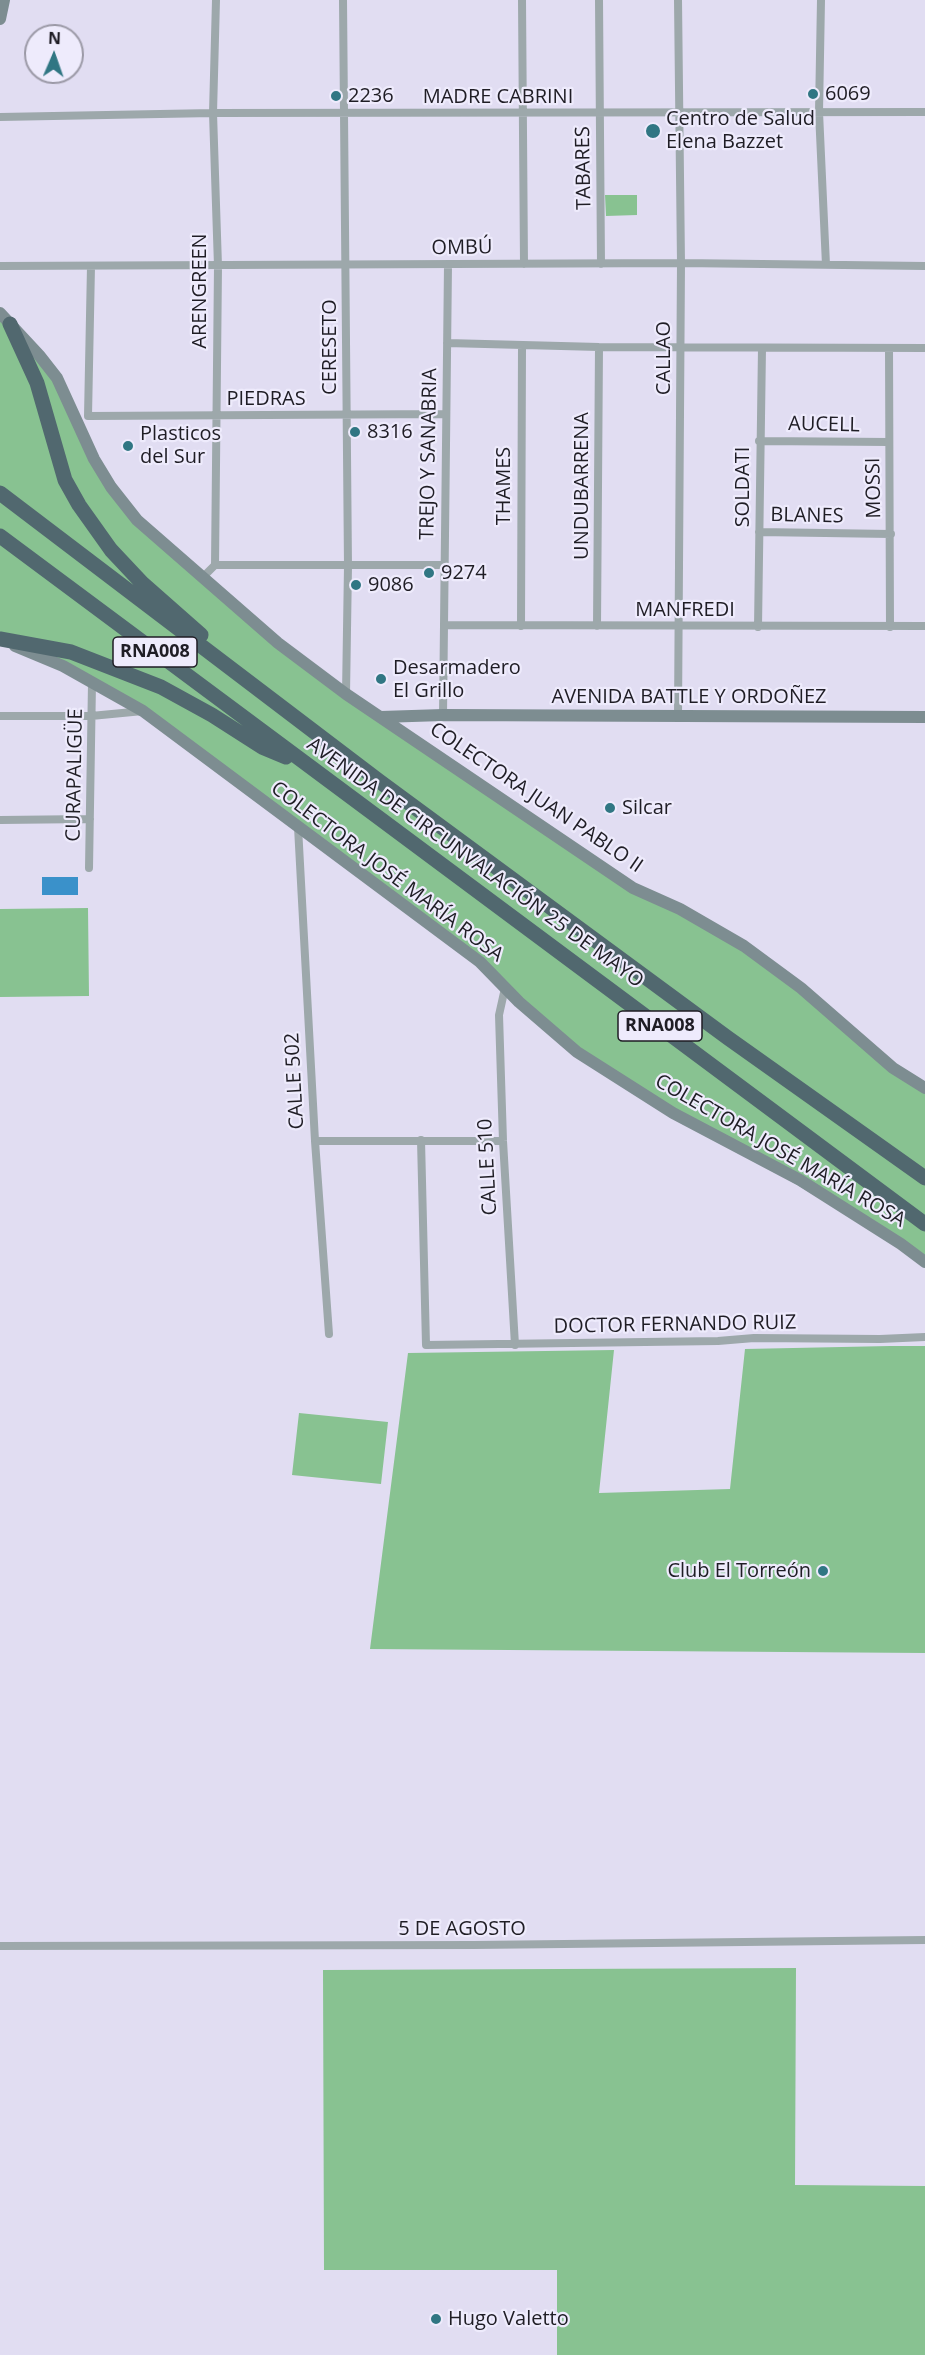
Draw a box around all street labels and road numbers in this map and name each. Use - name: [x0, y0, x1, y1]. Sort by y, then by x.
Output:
- street label: MADRE CABRINI: [423, 85, 573, 109]
- street label: TABARES: [571, 126, 597, 210]
- street label: ARENGREEN: [188, 233, 212, 349]
- street label: OMBÚ: [431, 235, 493, 261]
- street label: CERESETO: [318, 299, 342, 395]
- street label: CALLAO: [652, 321, 676, 395]
- street label: TREJO Y SANABRIA: [416, 368, 442, 540]
- street label: PIEDRAS: [226, 387, 306, 411]
- street label: UNDUBARRENA: [570, 412, 594, 560]
- street label: AUCELL: [788, 412, 860, 438]
- street label: THAMES: [492, 447, 516, 525]
- street label: SOLDATI: [731, 447, 755, 527]
- street label: MOSSI: [861, 457, 887, 519]
- street label: BLANES: [770, 503, 844, 529]
- street label: MANFREDI: [635, 598, 735, 622]
- road number: RNA008: [113, 637, 197, 667]
- street label: AVENIDA BATTLE Y ORDOÑEZ: [552, 685, 826, 709]
- street label: CURAPALIGÜE: [62, 708, 88, 842]
- street label: COLECTORA JUAN PABLO II: [425, 718, 647, 878]
- street label: AVENIDA DE CIRCUNVALACIÓN 25 DE MAYO: [302, 733, 648, 993]
- street label: COLECTORA JOSÉ MARÍA ROSA: [266, 777, 508, 967]
- road number: RNA008: [618, 1011, 702, 1041]
- street label: CALLE 502: [280, 1032, 310, 1130]
- street label: COLECTORA JOSÉ MARÍA ROSA: [651, 1069, 909, 1233]
- street label: CALLE 510: [473, 1118, 503, 1216]
- street label: DOCTOR FERNANDO RUIZ: [554, 1311, 796, 1339]
- street label: 5 DE AGOSTO: [398, 1917, 526, 1941]

